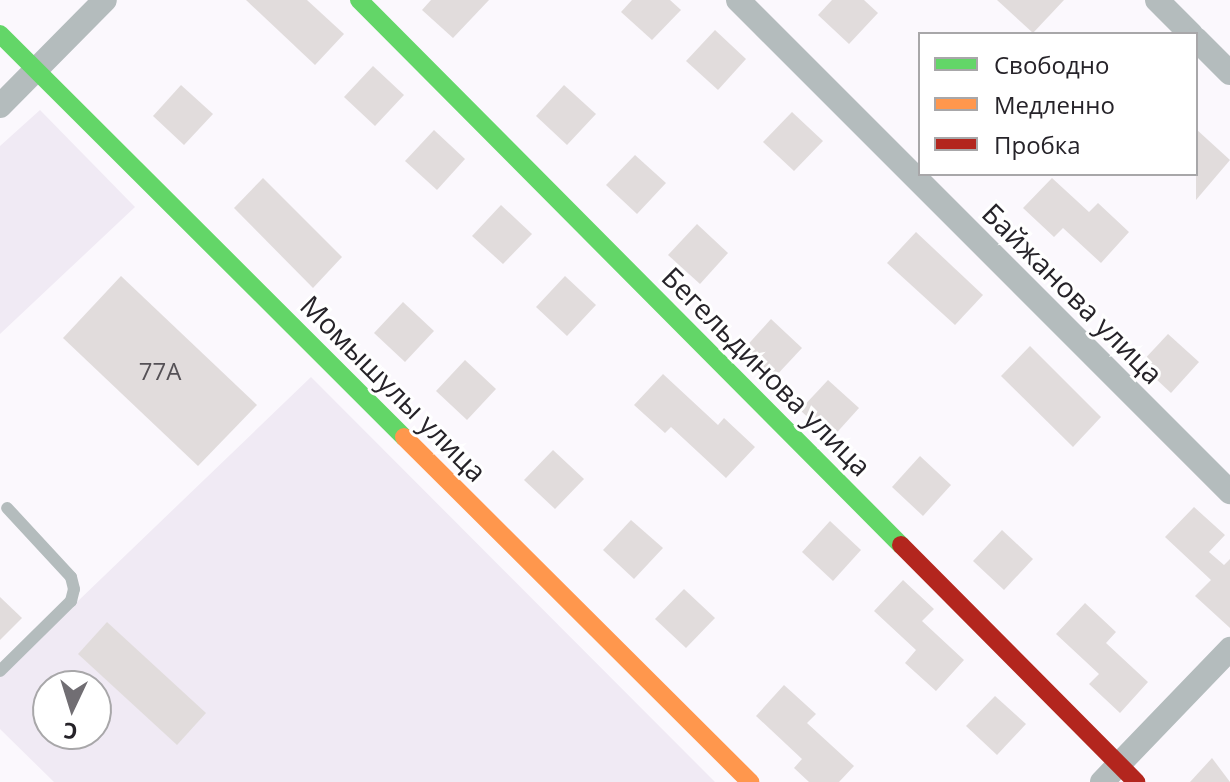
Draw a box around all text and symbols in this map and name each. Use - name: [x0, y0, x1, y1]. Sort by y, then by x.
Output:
- legend: [918, 32, 1198, 176]
- text: Свободно: [994, 48, 1109, 81]
- text: Медленно: [994, 88, 1115, 121]
- text: Пробка: [994, 128, 1081, 161]
- street label: Байжанова улица: [976, 196, 1170, 390]
- street label: Бегельдинова улица: [656, 260, 878, 482]
- street label: Момышулы улица: [294, 288, 494, 488]
- house number: 77А: [139, 357, 181, 385]
- north arrow: [32, 670, 112, 750]
- text: С: [62, 716, 79, 747]

